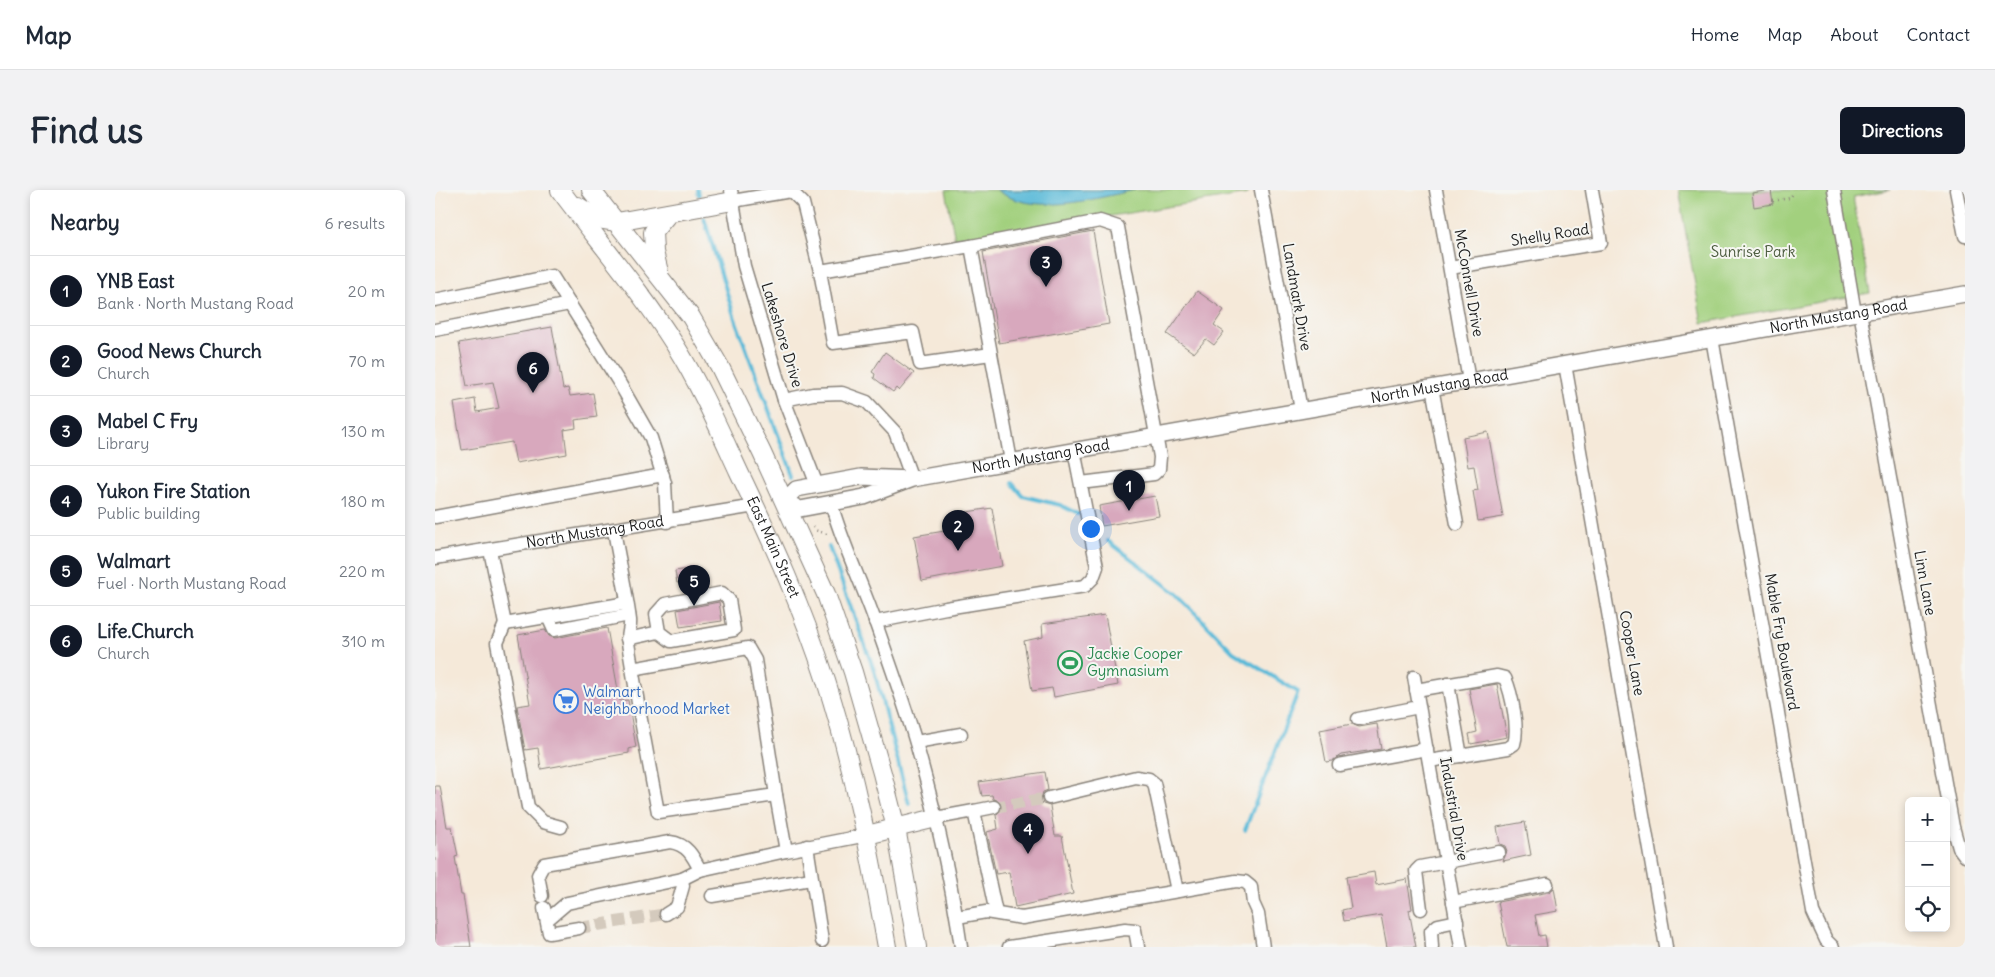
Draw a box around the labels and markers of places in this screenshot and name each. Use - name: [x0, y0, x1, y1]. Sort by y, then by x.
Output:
- pin: 3: [1030, 246, 1062, 287]
- pin: 6: [517, 352, 549, 393]
- pin: 1: [1113, 470, 1145, 511]
- pin: 2: [942, 510, 974, 551]
- pin: 5: [678, 565, 710, 606]
- place label: Jackie Cooper Gymnasium: [1087, 644, 1183, 680]
- sports icon: Jackie Cooper Gymnasium: [1057, 650, 1083, 676]
- place label: Walmart Neighborhood Market: [583, 682, 730, 718]
- supermarket icon: Walmart Neighborhood Market: [553, 688, 579, 714]
- pin: 4: [1012, 813, 1044, 854]

